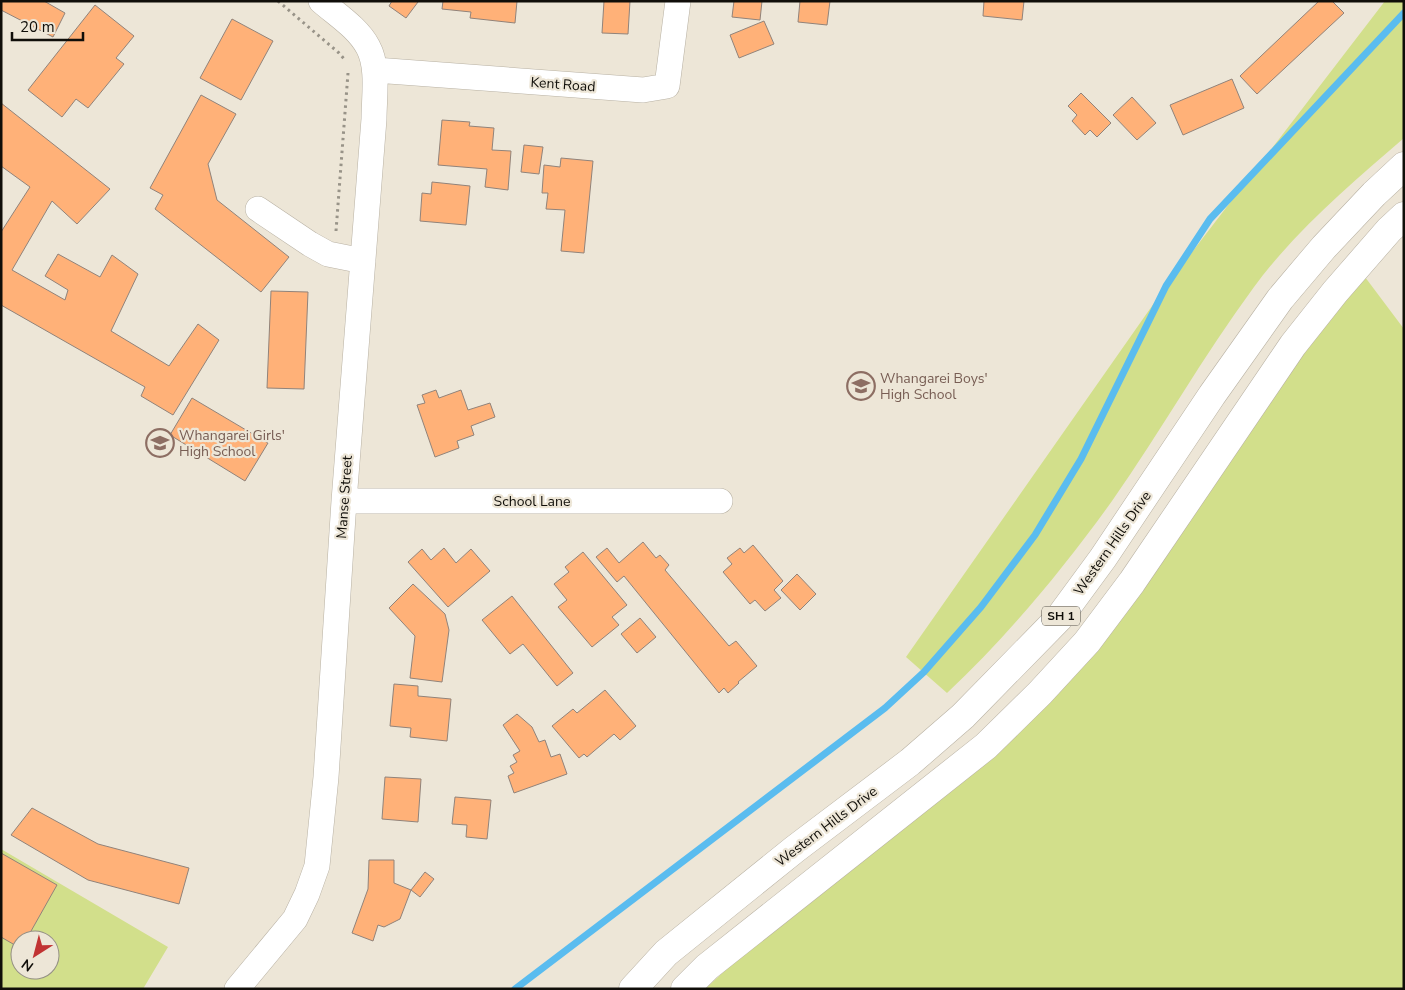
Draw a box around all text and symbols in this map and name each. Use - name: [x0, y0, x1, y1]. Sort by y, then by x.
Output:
- scale bar: [12, 10, 84, 42]
- text: 20 m: [20, 17, 55, 37]
- street label: Kent Road: [530, 73, 596, 96]
- place label: Whangarei Boys' High School: [880, 369, 988, 404]
- school or university icon: Whangarei Boys' High School: [846, 371, 876, 401]
- place label: Whangarei Girls' High School: [179, 426, 285, 461]
- school or university icon: Whangarei Girls' High School: [145, 428, 175, 458]
- street label: Manse Street: [332, 455, 357, 539]
- street label: Western Hills Drive: [1069, 487, 1156, 599]
- street label: School Lane: [494, 492, 570, 511]
- road number: SH 1: [1042, 606, 1080, 626]
- street label: Western Hills Drive: [771, 782, 881, 871]
- north arrow: [10, 930, 60, 980]
- text: N: [18, 954, 37, 976]

